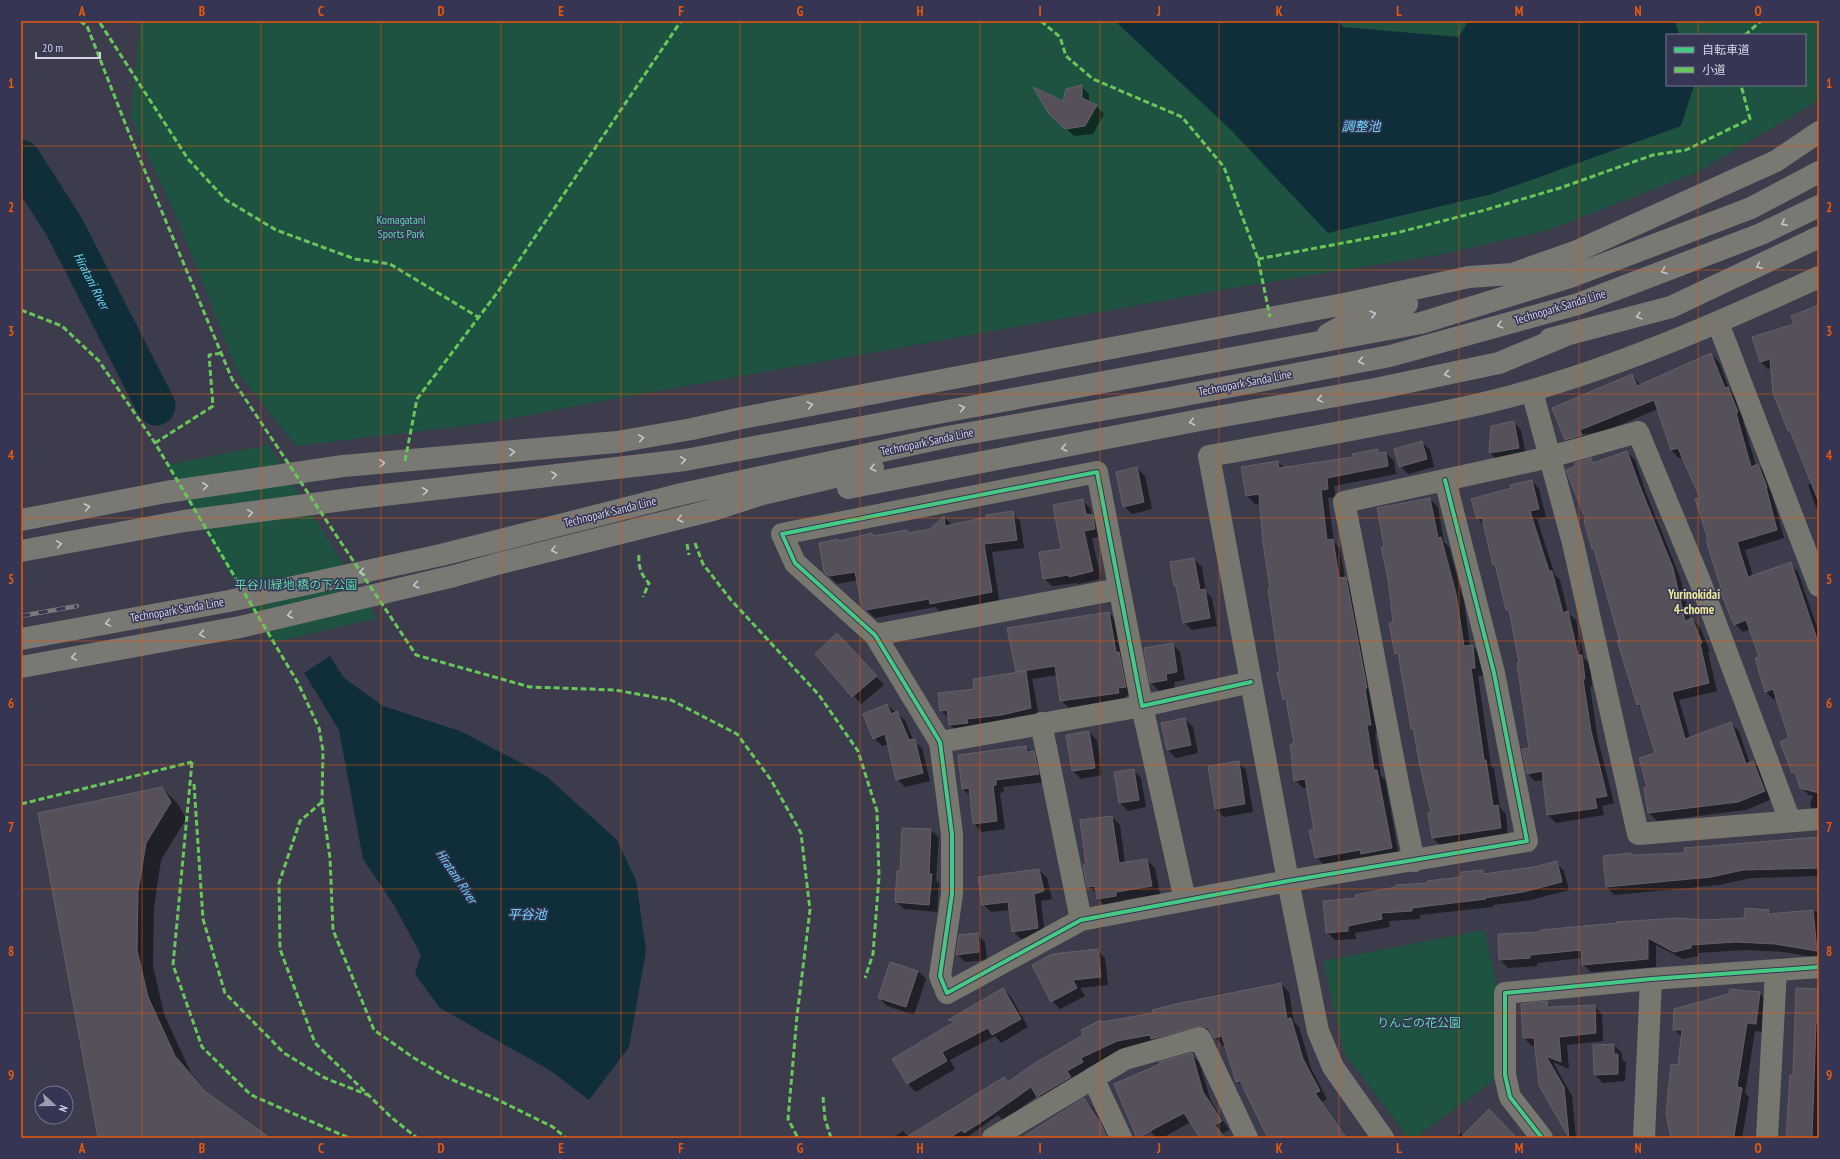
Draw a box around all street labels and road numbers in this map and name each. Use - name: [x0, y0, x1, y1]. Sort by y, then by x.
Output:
- street label: Technopark Sanda Line: [1512, 285, 1607, 328]
- street label: Technopark Sanda Line: [1197, 366, 1293, 399]
- street label: Technopark Sanda Line: [879, 424, 975, 459]
- street label: Technopark Sanda Line: [562, 493, 658, 530]
- street label: Technopark Sanda Line: [129, 594, 225, 625]

